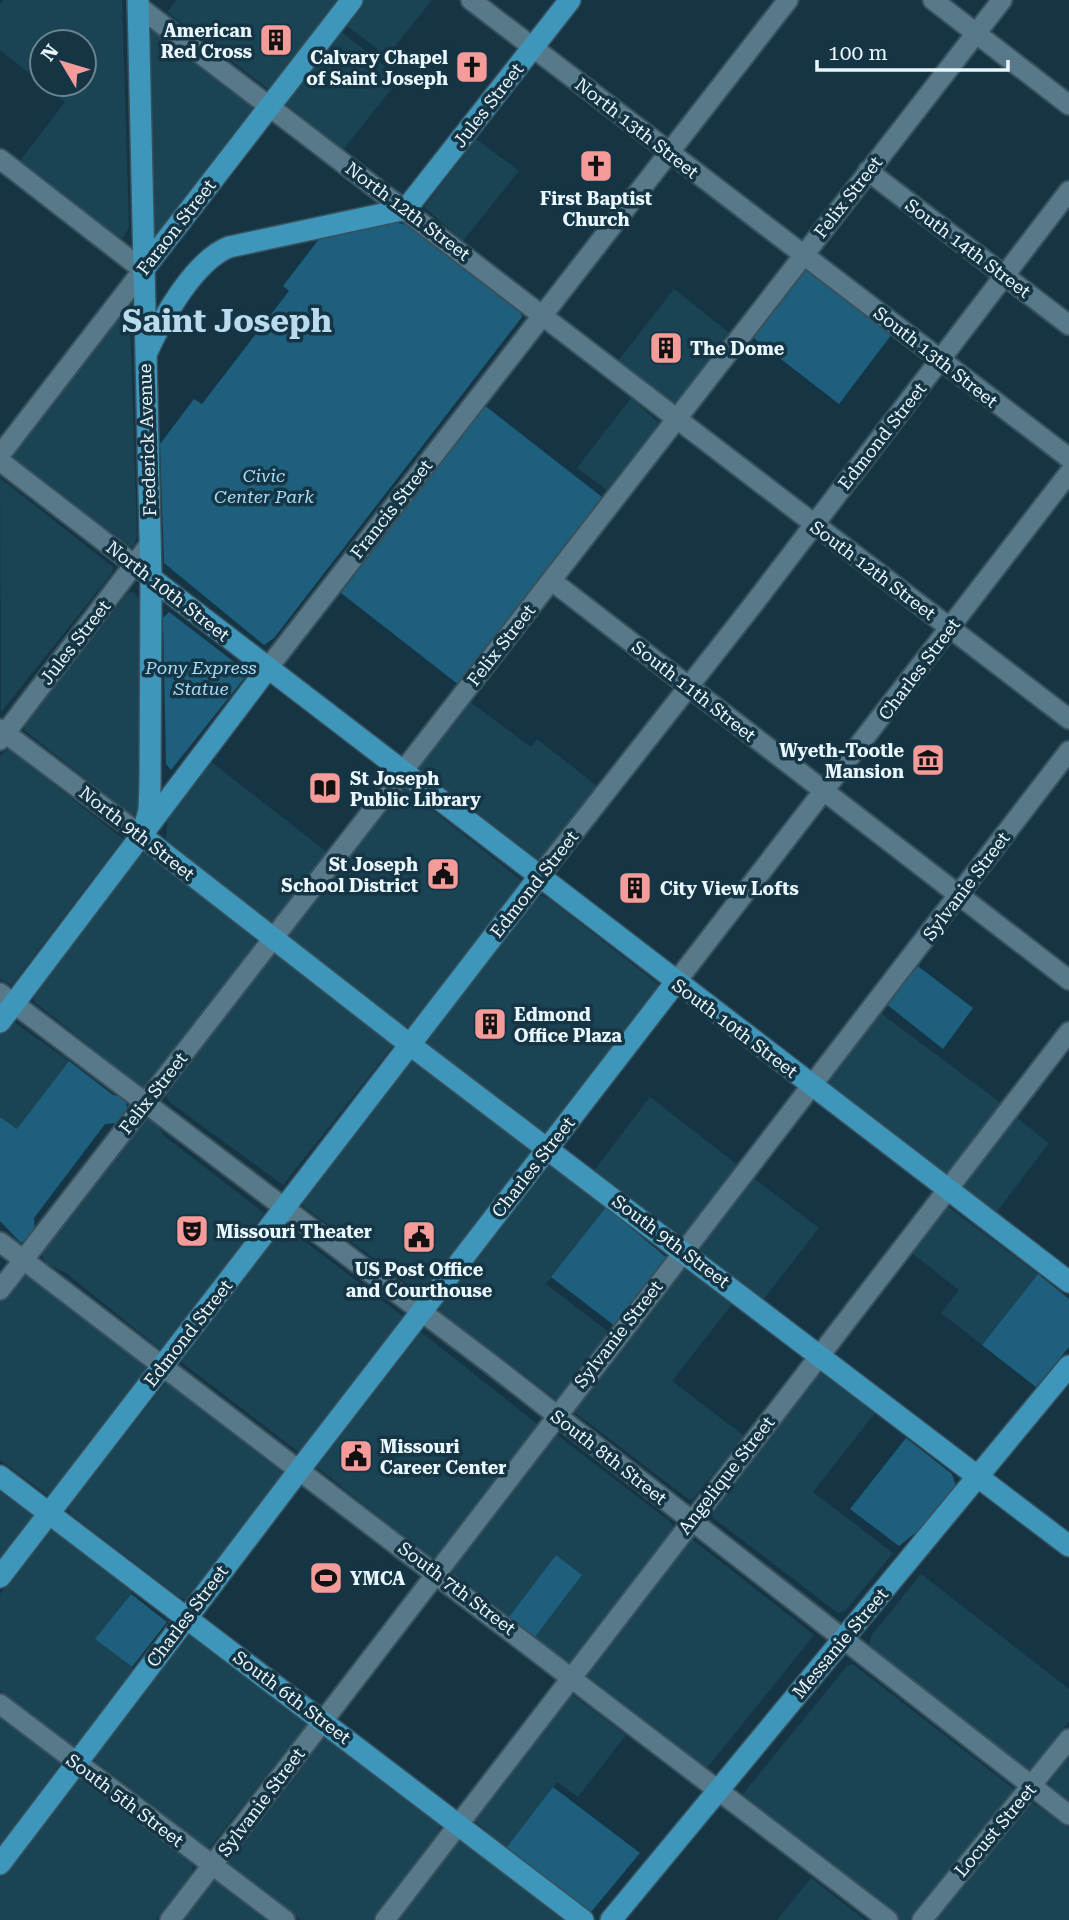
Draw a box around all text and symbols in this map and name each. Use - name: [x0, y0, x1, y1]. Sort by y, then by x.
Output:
- place label: American Red Cross: [161, 20, 252, 62]
- building icon: American Red Cross: [257, 21, 295, 59]
- north arrow: [28, 28, 98, 98]
- scale bar: [817, 28, 1008, 72]
- text: N: [36, 40, 64, 66]
- text: 100 m: [828, 41, 888, 65]
- place label: Calvary Chapel of Saint Joseph: [306, 47, 448, 89]
- church icon: Calvary Chapel of Saint Joseph: [453, 48, 491, 86]
- street label: Jules Street: [449, 58, 528, 151]
- street label: North 13th Street: [571, 73, 703, 183]
- church icon: First Baptist Church: [577, 147, 615, 185]
- street label: Felix Street: [810, 152, 886, 242]
- street label: North 12th Street: [342, 157, 475, 265]
- street label: Faraon Street: [132, 175, 220, 279]
- place label: First Baptist Church: [540, 188, 652, 230]
- street label: South 14th Street: [901, 194, 1035, 302]
- district label: Saint Joseph: [122, 302, 332, 340]
- street label: South 13th Street: [870, 302, 1002, 412]
- building icon: The Dome: [647, 329, 685, 367]
- place label: The Dome: [690, 338, 785, 359]
- street label: Frederick Avenue: [134, 363, 160, 517]
- street label: Edmond Street: [834, 378, 930, 494]
- street label: Francis Street: [346, 455, 436, 563]
- park label: Civic Center Park: [214, 465, 314, 507]
- street label: South 12th Street: [806, 516, 940, 624]
- street label: North 10th Street: [102, 536, 234, 646]
- street label: Jules Street: [36, 595, 115, 688]
- street label: Felix Street: [463, 600, 539, 690]
- street label: Charles Street: [874, 614, 964, 724]
- street label: South 11th Street: [628, 636, 760, 746]
- park label: Pony Express Statue: [144, 657, 257, 699]
- place label: Wyeth-Tootle Mansion: [779, 740, 904, 782]
- museum icon: Wyeth-Tootle Mansion: [909, 741, 947, 779]
- place label: St Joseph Public Library: [350, 768, 481, 810]
- library icon: St Joseph Public Library: [306, 769, 344, 807]
- street label: North 9th Street: [75, 781, 199, 885]
- street label: Edmond Street: [486, 826, 582, 942]
- street label: Sylvanie Street: [918, 827, 1014, 944]
- place label: St Joseph School District: [281, 854, 418, 896]
- public building icon: St Joseph School District: [424, 855, 462, 893]
- building icon: City View Lofts: [616, 869, 654, 907]
- place label: City View Lofts: [660, 878, 799, 899]
- street label: South 10th Street: [668, 974, 802, 1082]
- place label: Edmond Office Plaza: [514, 1004, 622, 1046]
- building icon: Edmond Office Plaza: [471, 1005, 509, 1043]
- street label: Felix Street: [115, 1048, 191, 1138]
- street label: Charles Street: [487, 1112, 579, 1221]
- street label: South 9th Street: [608, 1190, 734, 1292]
- theatre icon: Missouri Theater: [173, 1212, 211, 1250]
- public building icon: US Post Office and Courthouse: [400, 1218, 438, 1256]
- place label: Missouri Theater: [216, 1221, 372, 1242]
- place label: US Post Office and Courthouse: [346, 1259, 493, 1301]
- street label: Edmond Street: [140, 1275, 236, 1391]
- street label: Sylvanie Street: [570, 1276, 667, 1392]
- street label: South 8th Street: [547, 1405, 671, 1509]
- street label: Angelique Street: [673, 1412, 779, 1538]
- place label: Missouri Career Center: [380, 1436, 506, 1478]
- public building icon: Missouri Career Center: [337, 1437, 375, 1475]
- street label: South 7th Street: [394, 1537, 520, 1639]
- sports icon: YMCA: [307, 1559, 345, 1597]
- street label: Charles Street: [142, 1561, 232, 1671]
- place label: YMCA: [350, 1568, 405, 1589]
- street label: Messanie Street: [788, 1584, 892, 1702]
- street label: South 6th Street: [229, 1646, 355, 1748]
- street label: Sylvanie Street: [213, 1743, 309, 1860]
- street label: South 5th Street: [62, 1749, 188, 1851]
- street label: Locust Street: [950, 1779, 1040, 1881]

